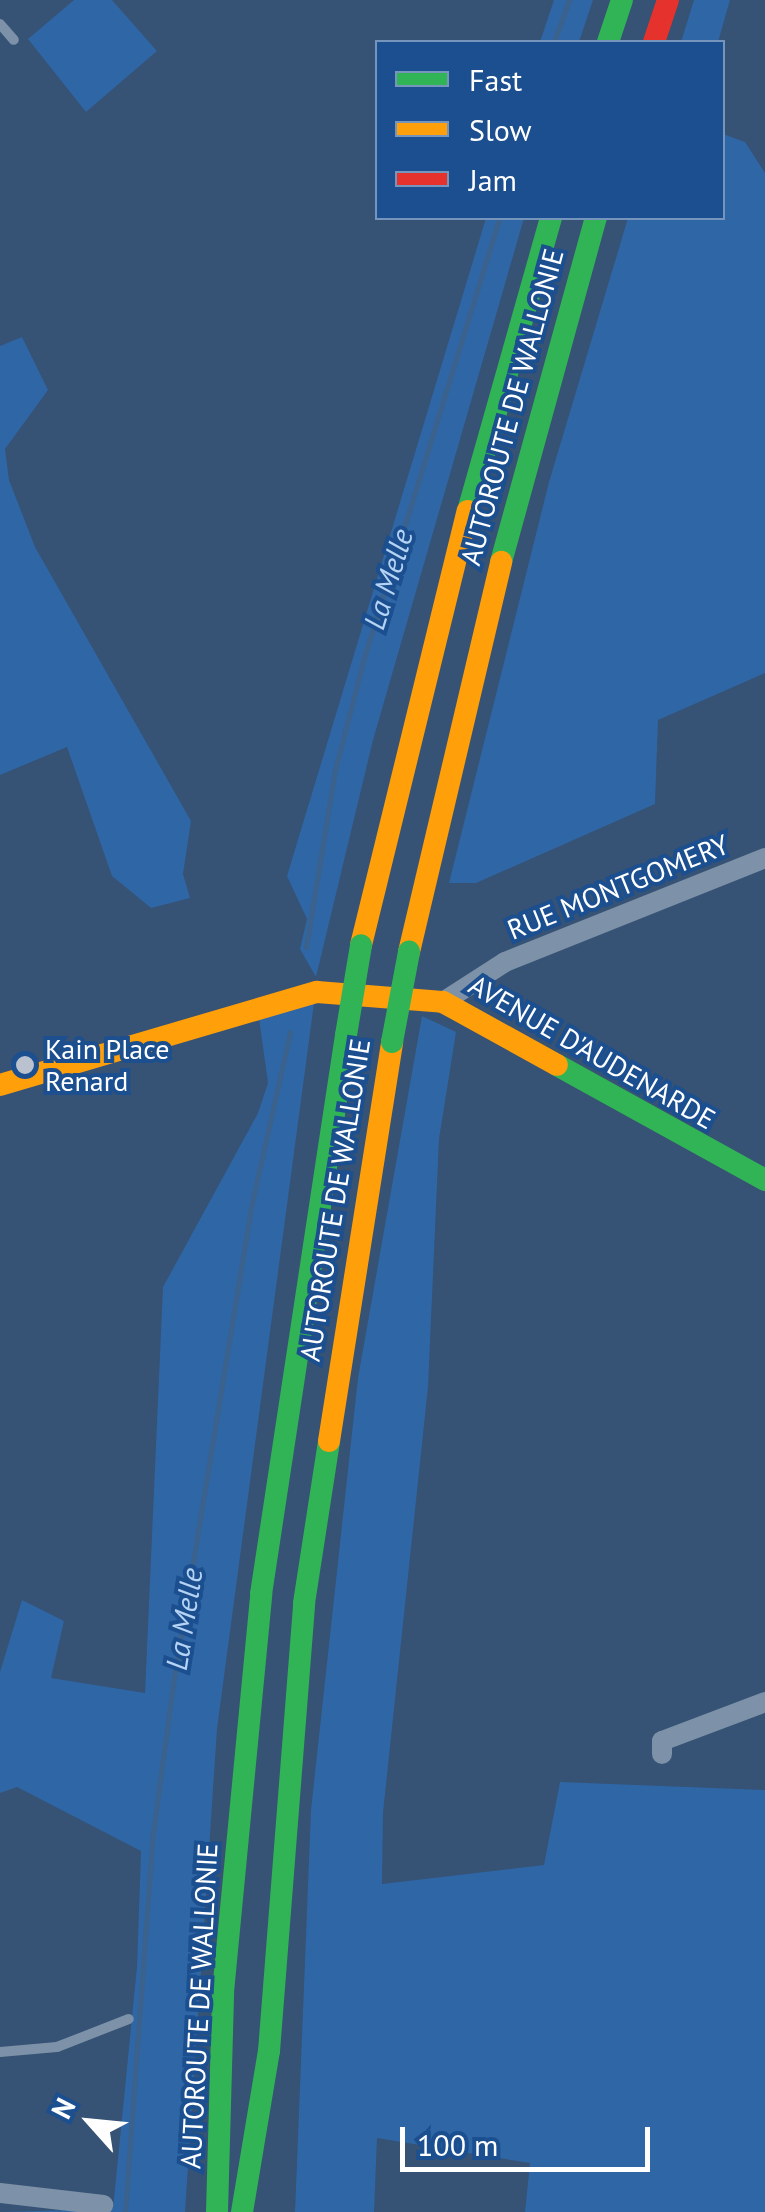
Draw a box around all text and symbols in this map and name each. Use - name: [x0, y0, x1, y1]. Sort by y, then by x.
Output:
- legend: [375, 40, 725, 220]
- text: Fast: [469, 60, 522, 99]
- text: Slow: [469, 110, 532, 149]
- text: Jam: [469, 160, 517, 199]
- street label: AUTOROUTE DE WALLONIE: [453, 245, 571, 569]
- water label: La Melle: [356, 525, 420, 633]
- street label: RUE MONTGOMERY: [502, 827, 734, 947]
- street label: AVENUE D'AUDENARDE: [463, 968, 721, 1136]
- place label: Kain Place Renard: [45, 1032, 169, 1098]
- street label: AUTOROUTE DE WALLONIE: [293, 1036, 377, 1364]
- marker: Kain Place Renard: [14, 1054, 36, 1076]
- water label: La Melle: [158, 1565, 210, 1673]
- street label: AUTOROUTE DE WALLONIE: [174, 1842, 224, 2170]
- north arrow: [40, 2072, 140, 2172]
- text: N: [42, 2092, 83, 2125]
- scale bar: [405, 2107, 655, 2169]
- text: 100 m: [417, 2125, 498, 2164]

